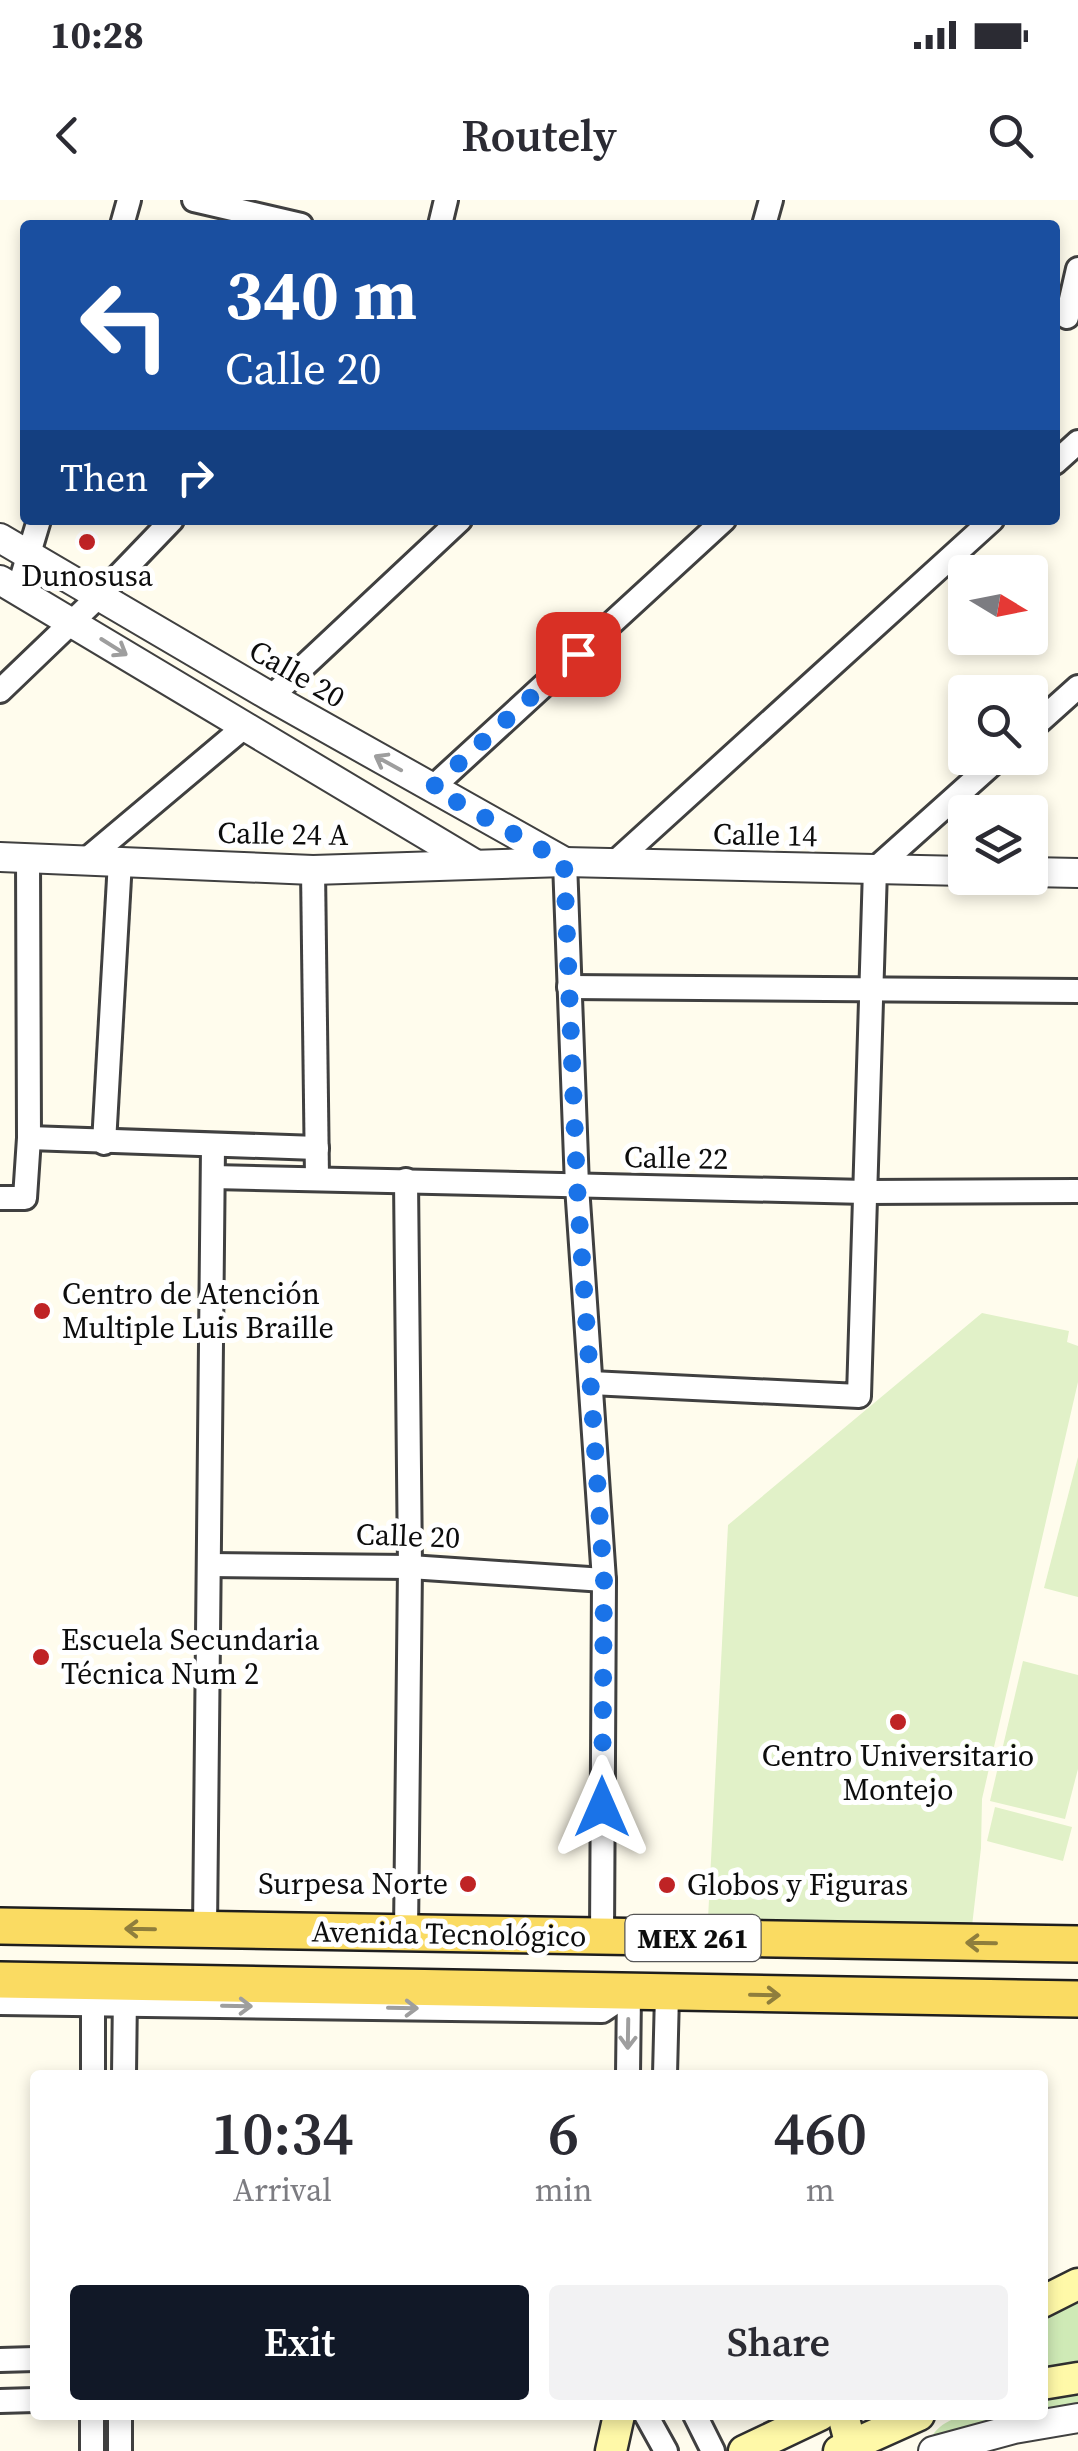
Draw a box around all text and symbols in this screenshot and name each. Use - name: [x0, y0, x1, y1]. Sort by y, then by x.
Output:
- text: 10:28: [50, 9, 144, 61]
- text: Routely: [461, 104, 617, 166]
- icon: back: [40, 108, 95, 163]
- icon: search: [983, 108, 1038, 163]
- text: 340 m: [225, 246, 417, 342]
- icon: left: [60, 260, 190, 390]
- text: Calle 20: [225, 337, 382, 399]
- icon: right: [168, 450, 223, 505]
- text: Then: [60, 452, 148, 504]
- marker: Dunosusa: [76, 531, 98, 553]
- place label: Dunosusa: [21, 555, 154, 596]
- north arrow: [948, 555, 1048, 655]
- map controls: [948, 555, 1048, 895]
- pin: [536, 612, 621, 697]
- icon: arrive: [551, 627, 606, 682]
- street label: Calle 20: [242, 630, 353, 717]
- one-way arrow: [99, 637, 128, 657]
- button: search: [948, 675, 1048, 775]
- one-way arrow: [374, 752, 403, 772]
- button: layers: [948, 795, 1048, 895]
- street label: Calle 24 A: [217, 812, 349, 855]
- street label: Calle 14: [712, 813, 818, 856]
- street label: Calle 22: [623, 1136, 729, 1179]
- place label: Centro de Atención Multiple Luis Braille: [62, 1273, 334, 1348]
- marker: Centro de Atención Multiple Luis Braille: [31, 1300, 53, 1322]
- street label: Calle 20: [355, 1513, 461, 1558]
- place label: Escuela Secundaria Técnica Num 2: [61, 1619, 320, 1694]
- marker: Escuela Secundaria Técnica Num 2: [30, 1646, 52, 1668]
- marker: Centro Universitario Montejo: [887, 1711, 909, 1733]
- place label: Centro Universitario Montejo: [762, 1735, 1034, 1810]
- position arrow: [550, 1755, 654, 1859]
- place label: Surpesa Norte: [258, 1863, 448, 1904]
- place label: Globos y Figuras: [687, 1864, 908, 1905]
- marker: Surpesa Norte: [457, 1873, 479, 1895]
- marker: Globos y Figuras: [656, 1874, 678, 1896]
- street label: Avenida Tecnológico: [311, 1911, 587, 1956]
- road number: MEX 261: [626, 1915, 760, 1961]
- one-way arrow: [124, 1919, 156, 1938]
- one-way arrow: [965, 1934, 998, 1952]
- one-way arrow: [748, 1986, 780, 2005]
- one-way arrow: [221, 1997, 253, 2016]
- one-way arrow: [386, 1999, 418, 2018]
- one-way arrow: [619, 2018, 638, 2050]
- text: 10:34: [211, 2092, 354, 2174]
- text: 6: [548, 2092, 579, 2174]
- text: 460: [773, 2092, 867, 2174]
- text: Arrival: [233, 2168, 332, 2212]
- text: min: [535, 2168, 592, 2212]
- text: m: [806, 2168, 835, 2212]
- button: Exit: [70, 2285, 529, 2400]
- button: Share: [549, 2285, 1008, 2400]

